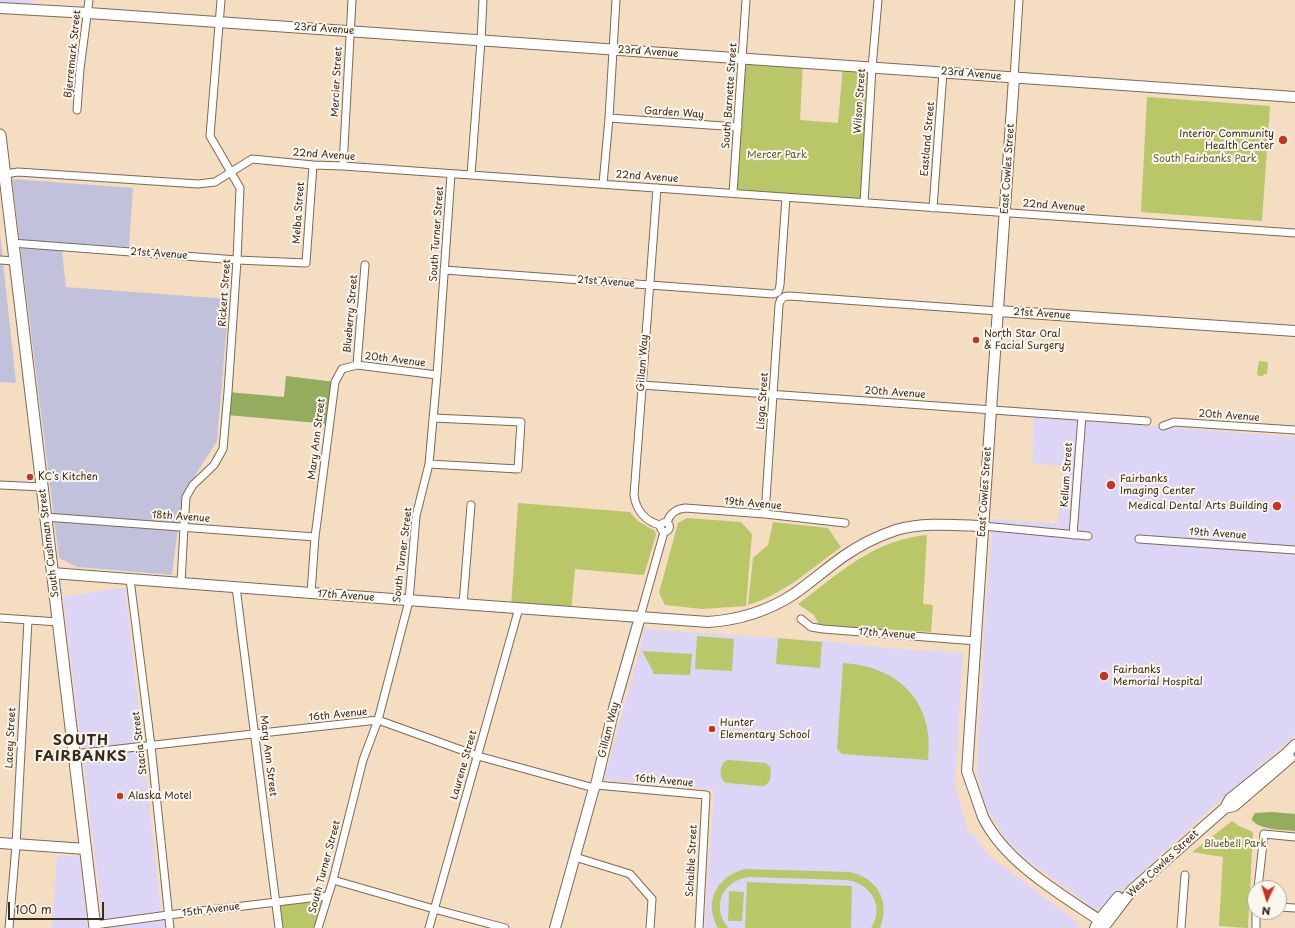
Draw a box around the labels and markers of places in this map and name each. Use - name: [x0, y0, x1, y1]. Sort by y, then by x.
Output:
- place label: Interior Community Health Center: [1179, 128, 1274, 152]
- marker: Interior Community Health Center: [1277, 134, 1289, 146]
- place label: North Star Oral & Facial Surgery: [984, 328, 1064, 352]
- marker: North Star Oral & Facial Surgery: [971, 335, 981, 345]
- place label: KC's Kitchen: [38, 471, 98, 483]
- marker: KC's Kitchen: [25, 472, 35, 482]
- place label: Fairbanks Imaging Center: [1120, 473, 1195, 496]
- marker: Fairbanks Imaging Center: [1105, 479, 1117, 491]
- place label: Medical Dental Arts Building: [1128, 500, 1268, 512]
- marker: Medical Dental Arts Building: [1271, 500, 1283, 512]
- place label: Fairbanks Memorial Hospital: [1113, 664, 1203, 688]
- marker: Fairbanks Memorial Hospital: [1098, 670, 1110, 682]
- place label: Hunter Elementary School: [720, 717, 810, 740]
- marker: Hunter Elementary School: [707, 724, 717, 734]
- place label: Alaska Motel: [128, 790, 191, 802]
- marker: Alaska Motel: [115, 791, 125, 801]

